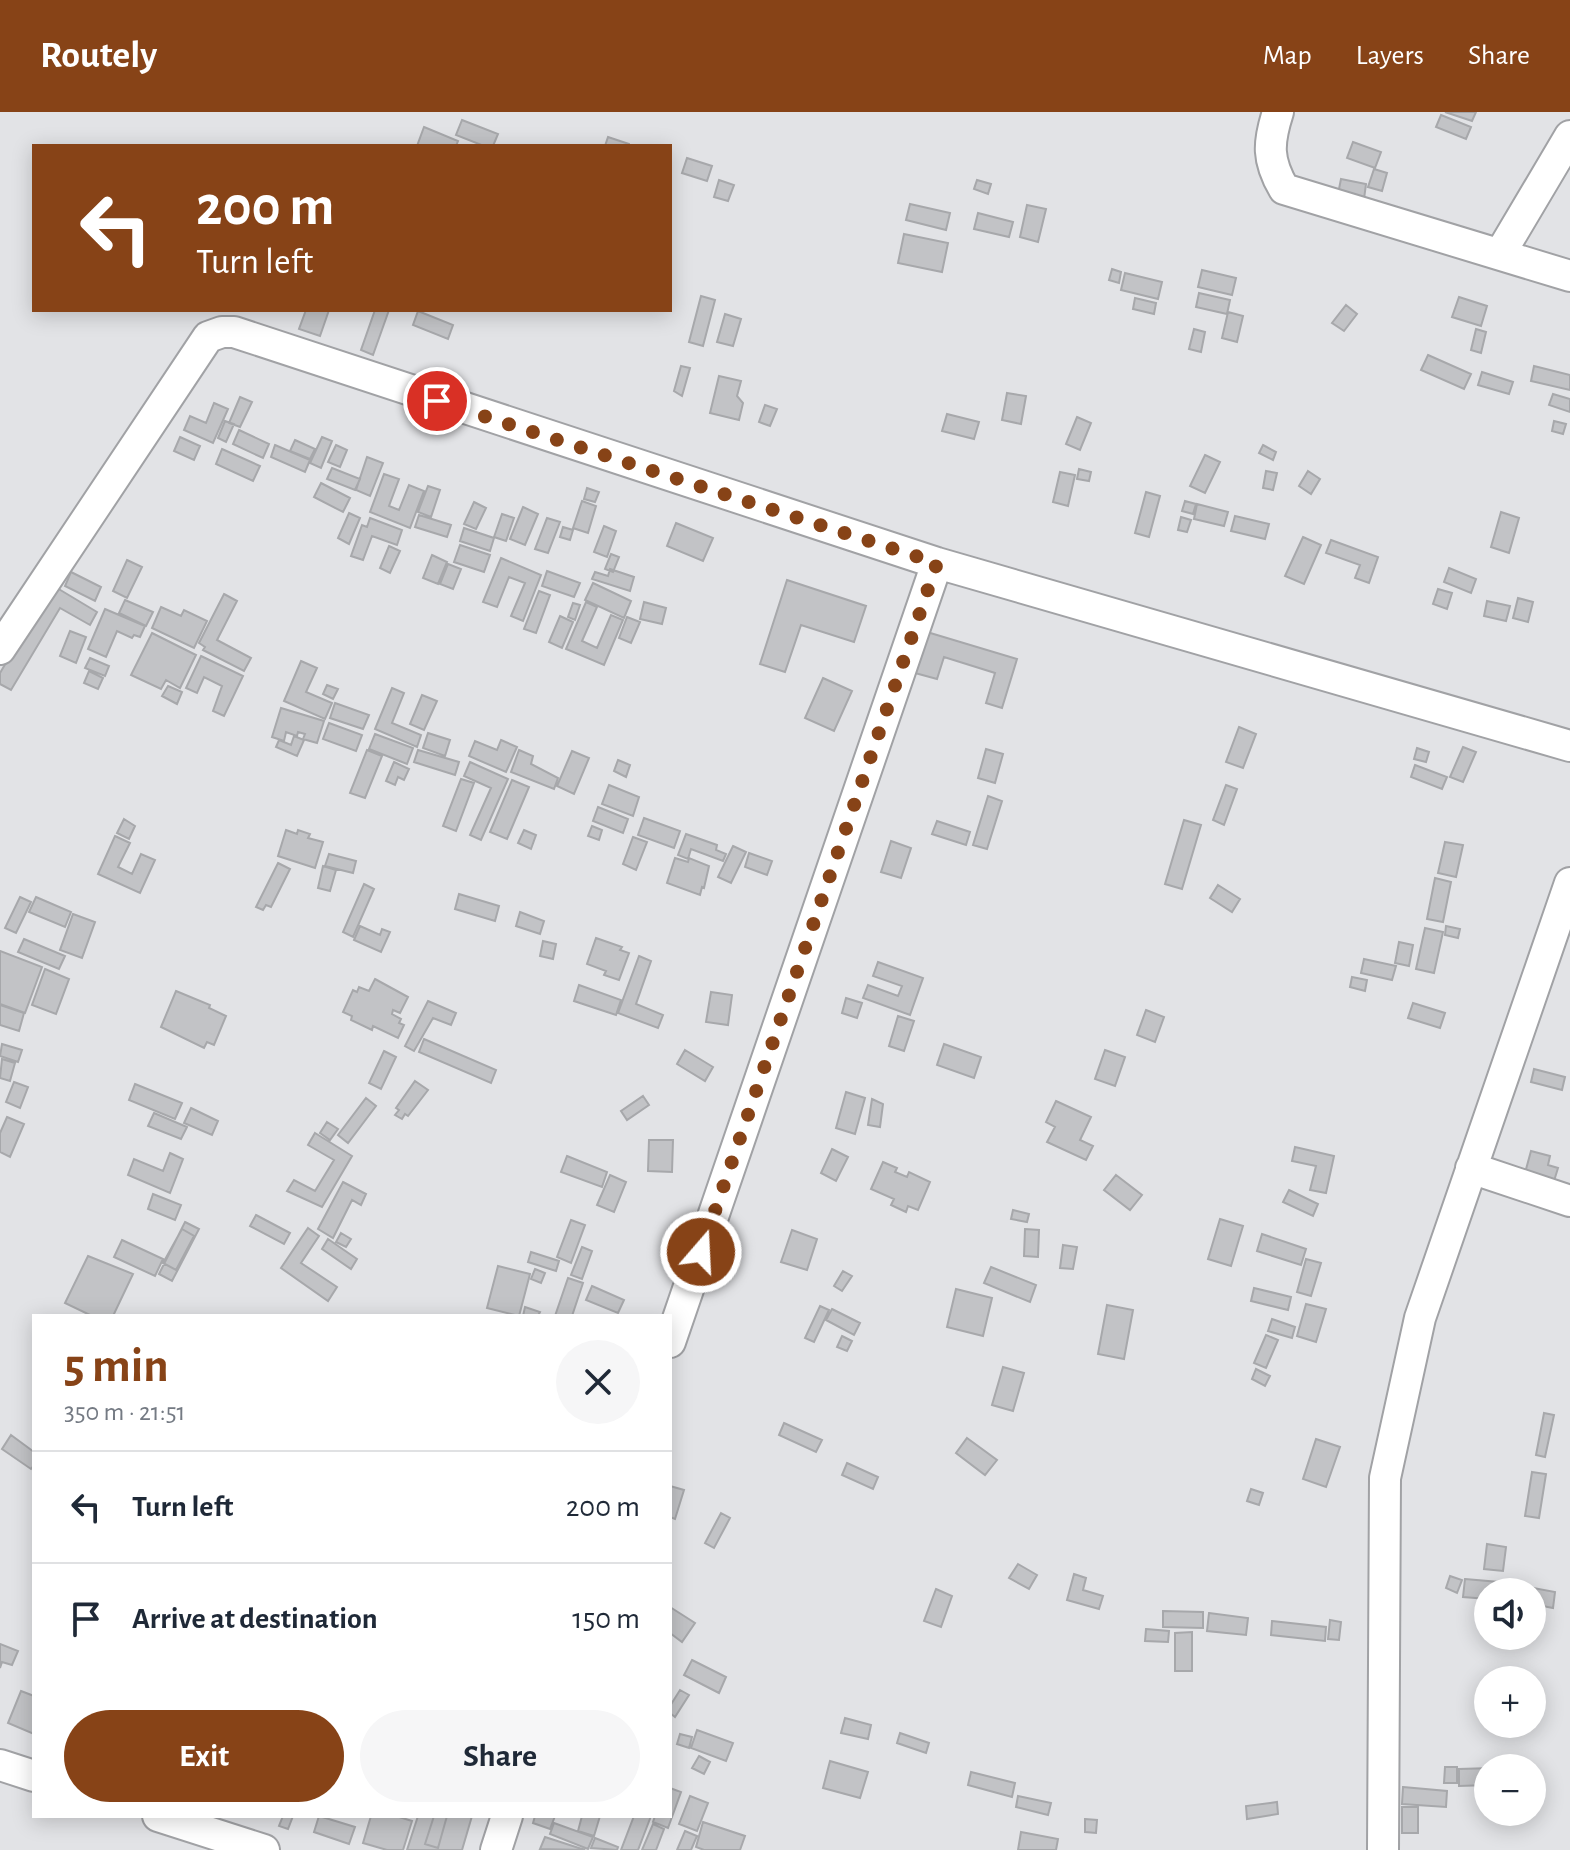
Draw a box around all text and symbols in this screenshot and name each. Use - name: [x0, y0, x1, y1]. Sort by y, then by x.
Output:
- text: Routely: [40, 37, 157, 75]
- text: Map: [1263, 42, 1312, 70]
- text: Layers: [1356, 42, 1424, 70]
- text: Share: [1468, 42, 1530, 70]
- icon: left: [64, 176, 168, 280]
- text: 200 m: [196, 179, 334, 235]
- text: Turn left: [196, 244, 313, 280]
- pin: [403, 367, 471, 435]
- icon: arrive: [415, 379, 459, 423]
- position arrow: [659, 1210, 743, 1294]
- button: close: [556, 1340, 640, 1424]
- text: 5 min: [64, 1343, 169, 1391]
- text: 350 m · 21:51: [64, 1399, 185, 1425]
- icon: left: [64, 1485, 108, 1529]
- text: Turn left: [132, 1492, 233, 1522]
- text: 200 m: [566, 1492, 640, 1522]
- map controls: [1474, 1578, 1546, 1826]
- button: sound: [1474, 1578, 1546, 1650]
- icon: arrive: [64, 1597, 108, 1641]
- text: Arrive at destination: [132, 1604, 378, 1634]
- text: 150 m: [572, 1604, 640, 1634]
- button: +: [1474, 1666, 1546, 1738]
- button: Exit: [64, 1710, 344, 1802]
- button: Share: [360, 1710, 640, 1802]
- button: −: [1474, 1754, 1546, 1826]

